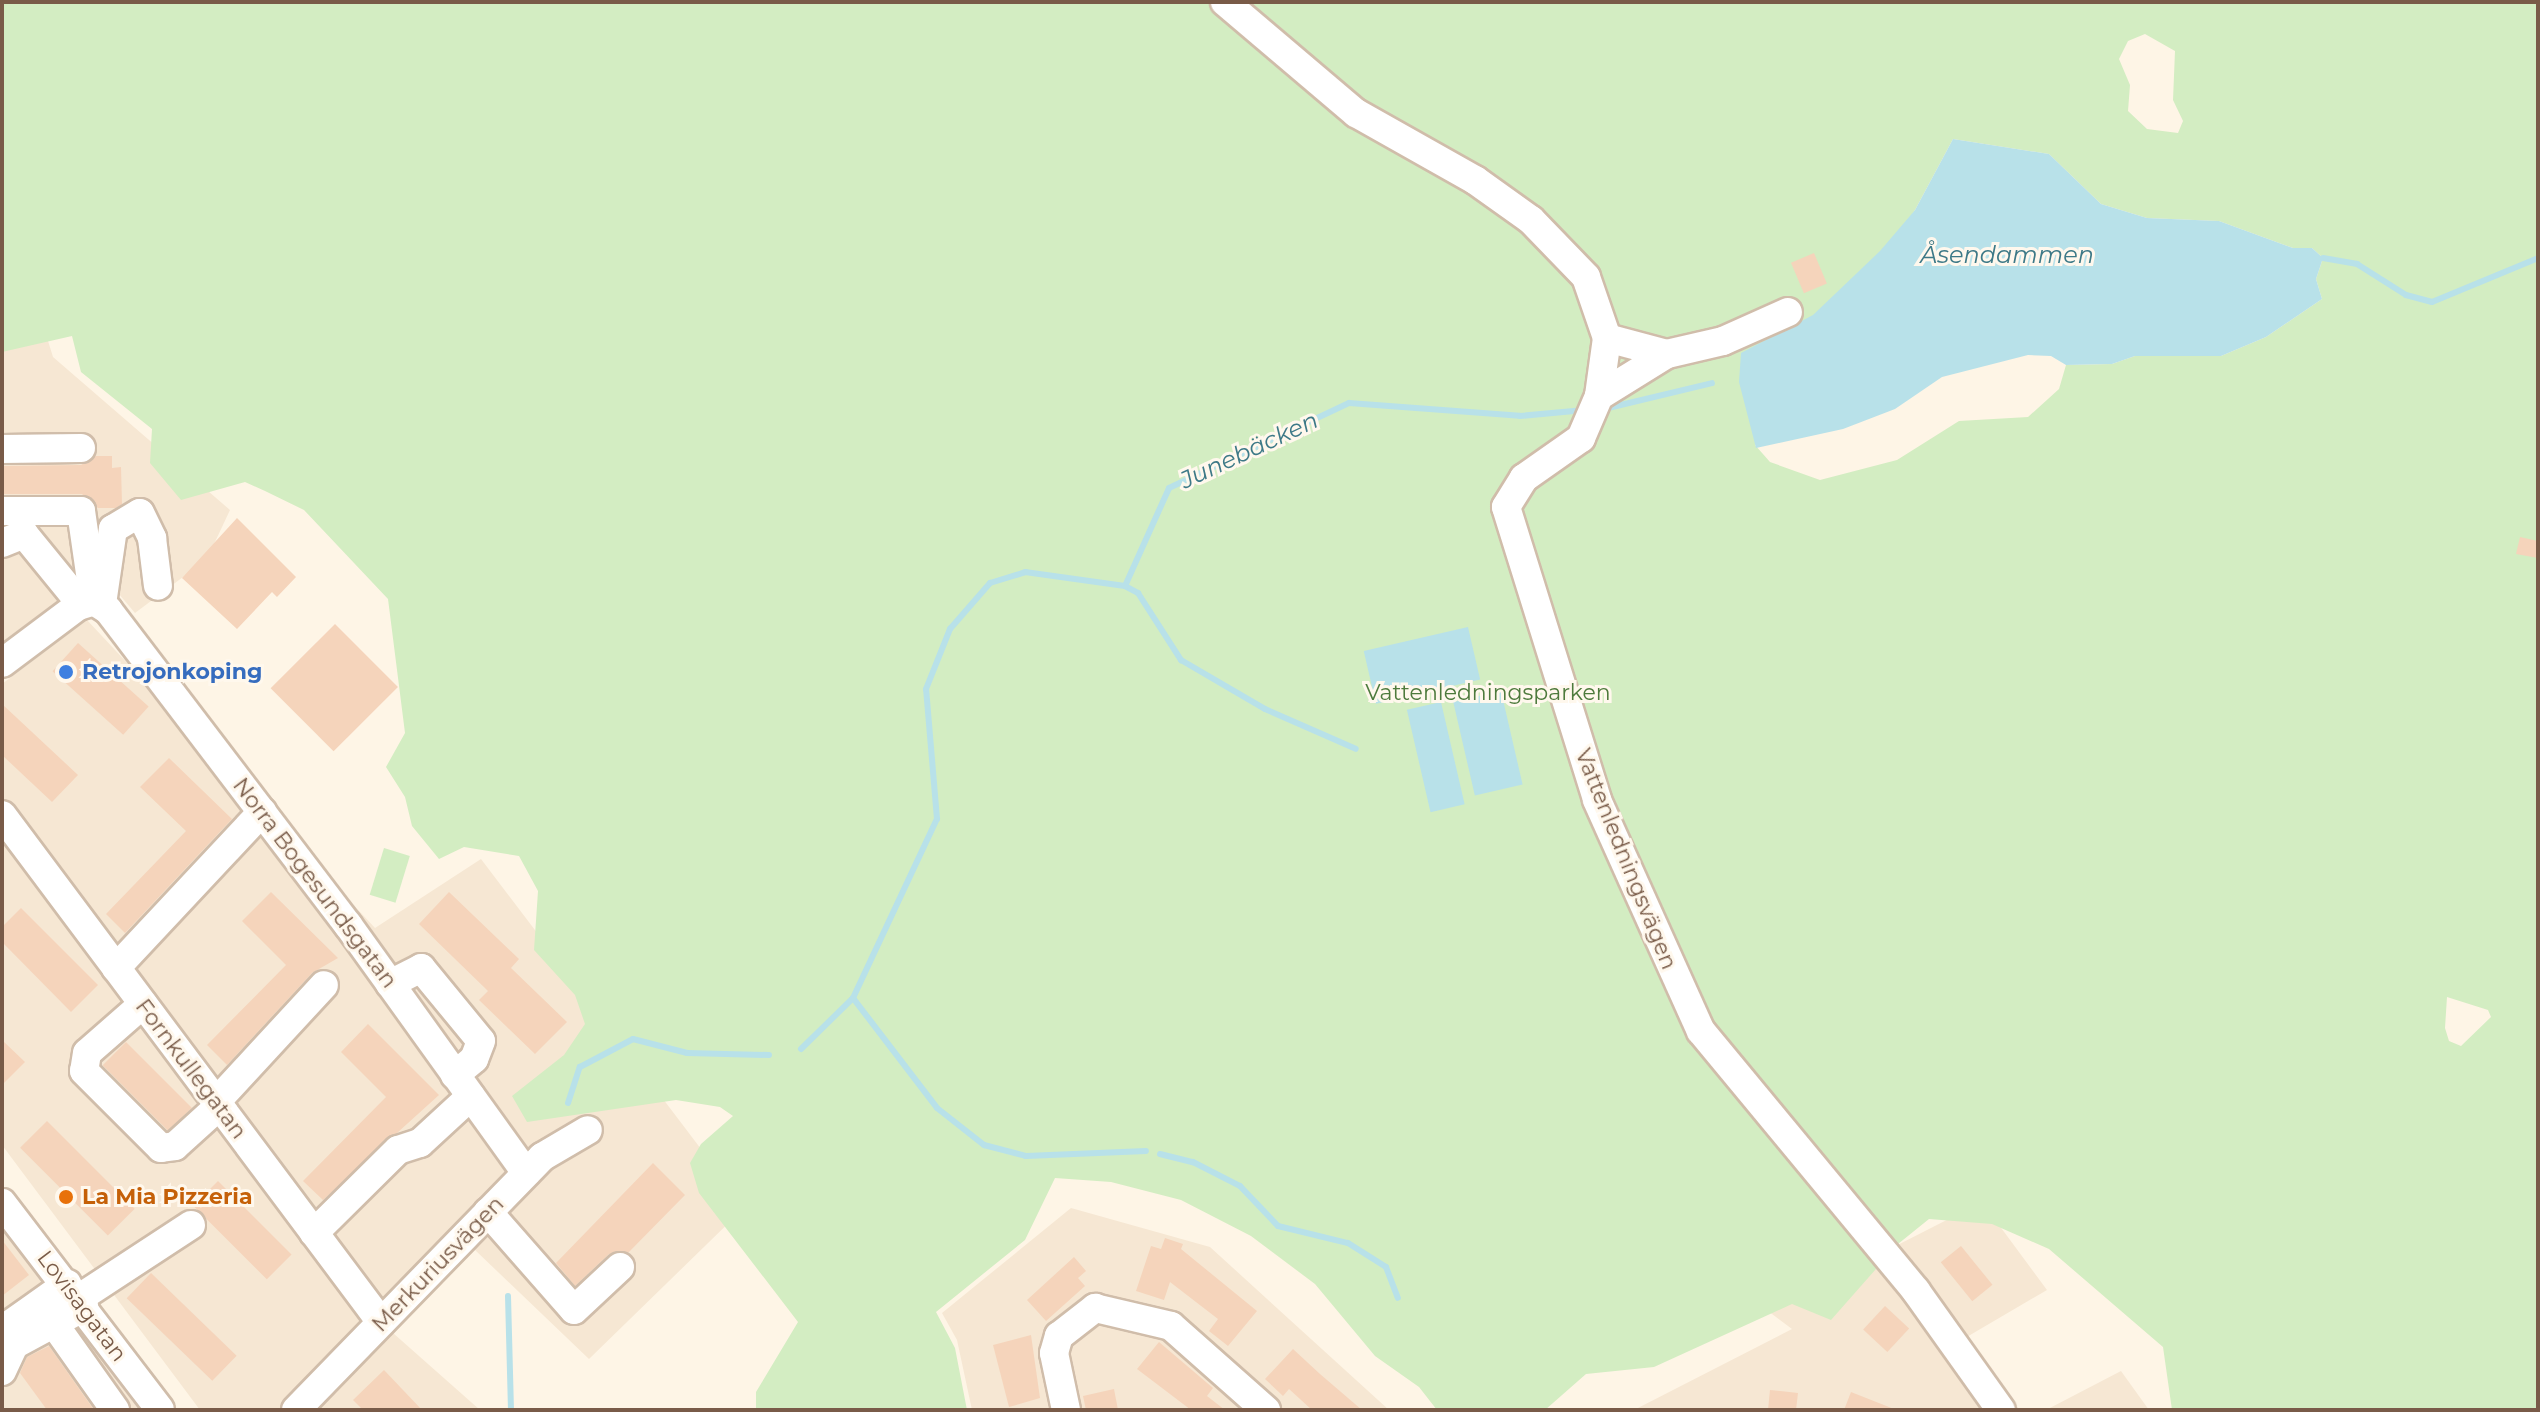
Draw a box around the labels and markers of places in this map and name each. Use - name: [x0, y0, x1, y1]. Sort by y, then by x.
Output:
- place label: Retrojonkoping: [82, 659, 262, 685]
- marker: Retrojonkoping: [57, 663, 75, 681]
- place label: La Mia Pizzeria: [82, 1184, 253, 1210]
- marker: La Mia Pizzeria: [57, 1188, 75, 1206]

